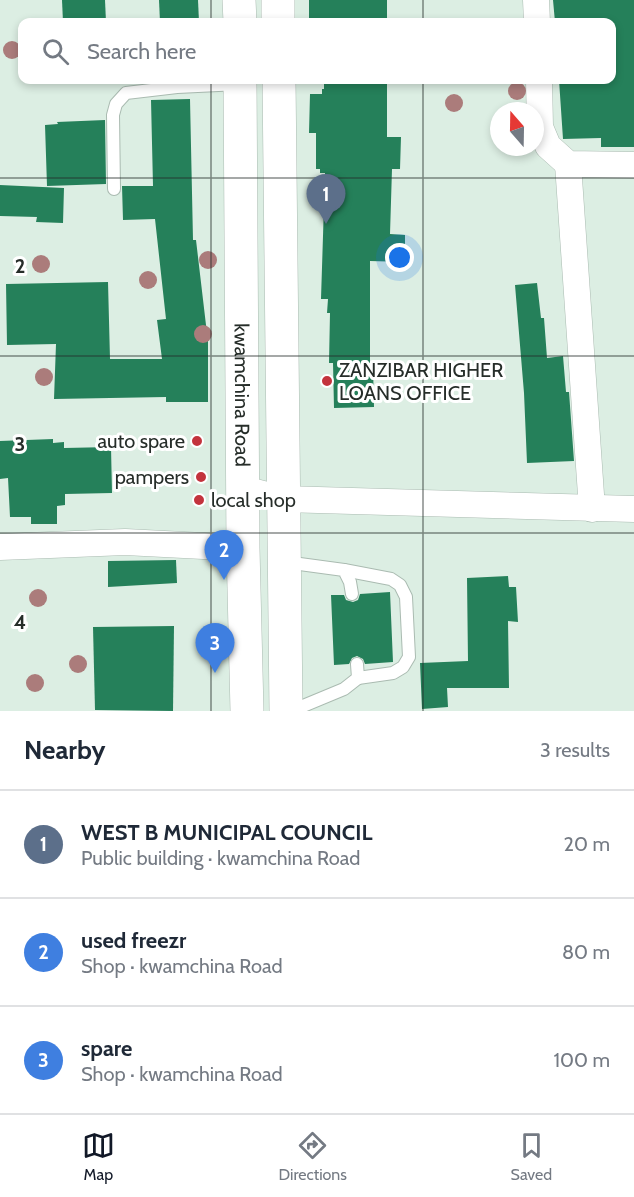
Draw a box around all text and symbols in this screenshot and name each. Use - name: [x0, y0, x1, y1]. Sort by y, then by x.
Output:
- search box: [18, 18, 616, 84]
- icon: search: [39, 35, 72, 68]
- text: Search here: [87, 38, 196, 65]
- north arrow: [490, 102, 544, 156]
- pin: 1: [306, 174, 346, 224]
- your location: [385, 243, 414, 272]
- text: 2: [15, 254, 25, 278]
- street label: kwamchina Road: [230, 323, 254, 467]
- place label: ZANZIBAR HIGHER LOANS OFFICE: [339, 358, 503, 405]
- marker: ZANZIBAR HIGHER LOANS OFFICE: [320, 374, 334, 388]
- place label: auto spare: [97, 429, 185, 453]
- text: 3: [15, 432, 25, 456]
- marker: auto spare: [190, 434, 204, 448]
- place label: pampers: [115, 465, 189, 489]
- marker: pampers: [194, 470, 208, 484]
- place label: local shop: [211, 488, 296, 512]
- marker: local shop: [192, 493, 206, 507]
- pin: 2: [204, 530, 244, 580]
- text: 4: [14, 610, 26, 634]
- pin: 3: [196, 624, 234, 673]
- text: Nearby: [24, 734, 105, 766]
- text: 3 results: [540, 738, 610, 762]
- text: WEST B MUNICIPAL COUNCIL: [81, 819, 372, 846]
- text: 1: [40, 832, 47, 856]
- text: 20 m: [564, 832, 610, 856]
- text: Public building · kwamchina Road: [81, 846, 360, 870]
- text: used freezr: [81, 927, 186, 954]
- text: 2: [38, 940, 49, 964]
- text: 80 m: [562, 940, 610, 964]
- text: Shop · kwamchina Road: [81, 954, 283, 978]
- text: spare: [81, 1035, 132, 1062]
- text: 3: [38, 1048, 49, 1072]
- text: 100 m: [554, 1048, 610, 1072]
- text: Shop · kwamchina Road: [81, 1062, 283, 1086]
- tab: Map: [82, 1129, 115, 1184]
- tab: Directions: [279, 1129, 347, 1184]
- tab: Saved: [511, 1129, 552, 1184]

